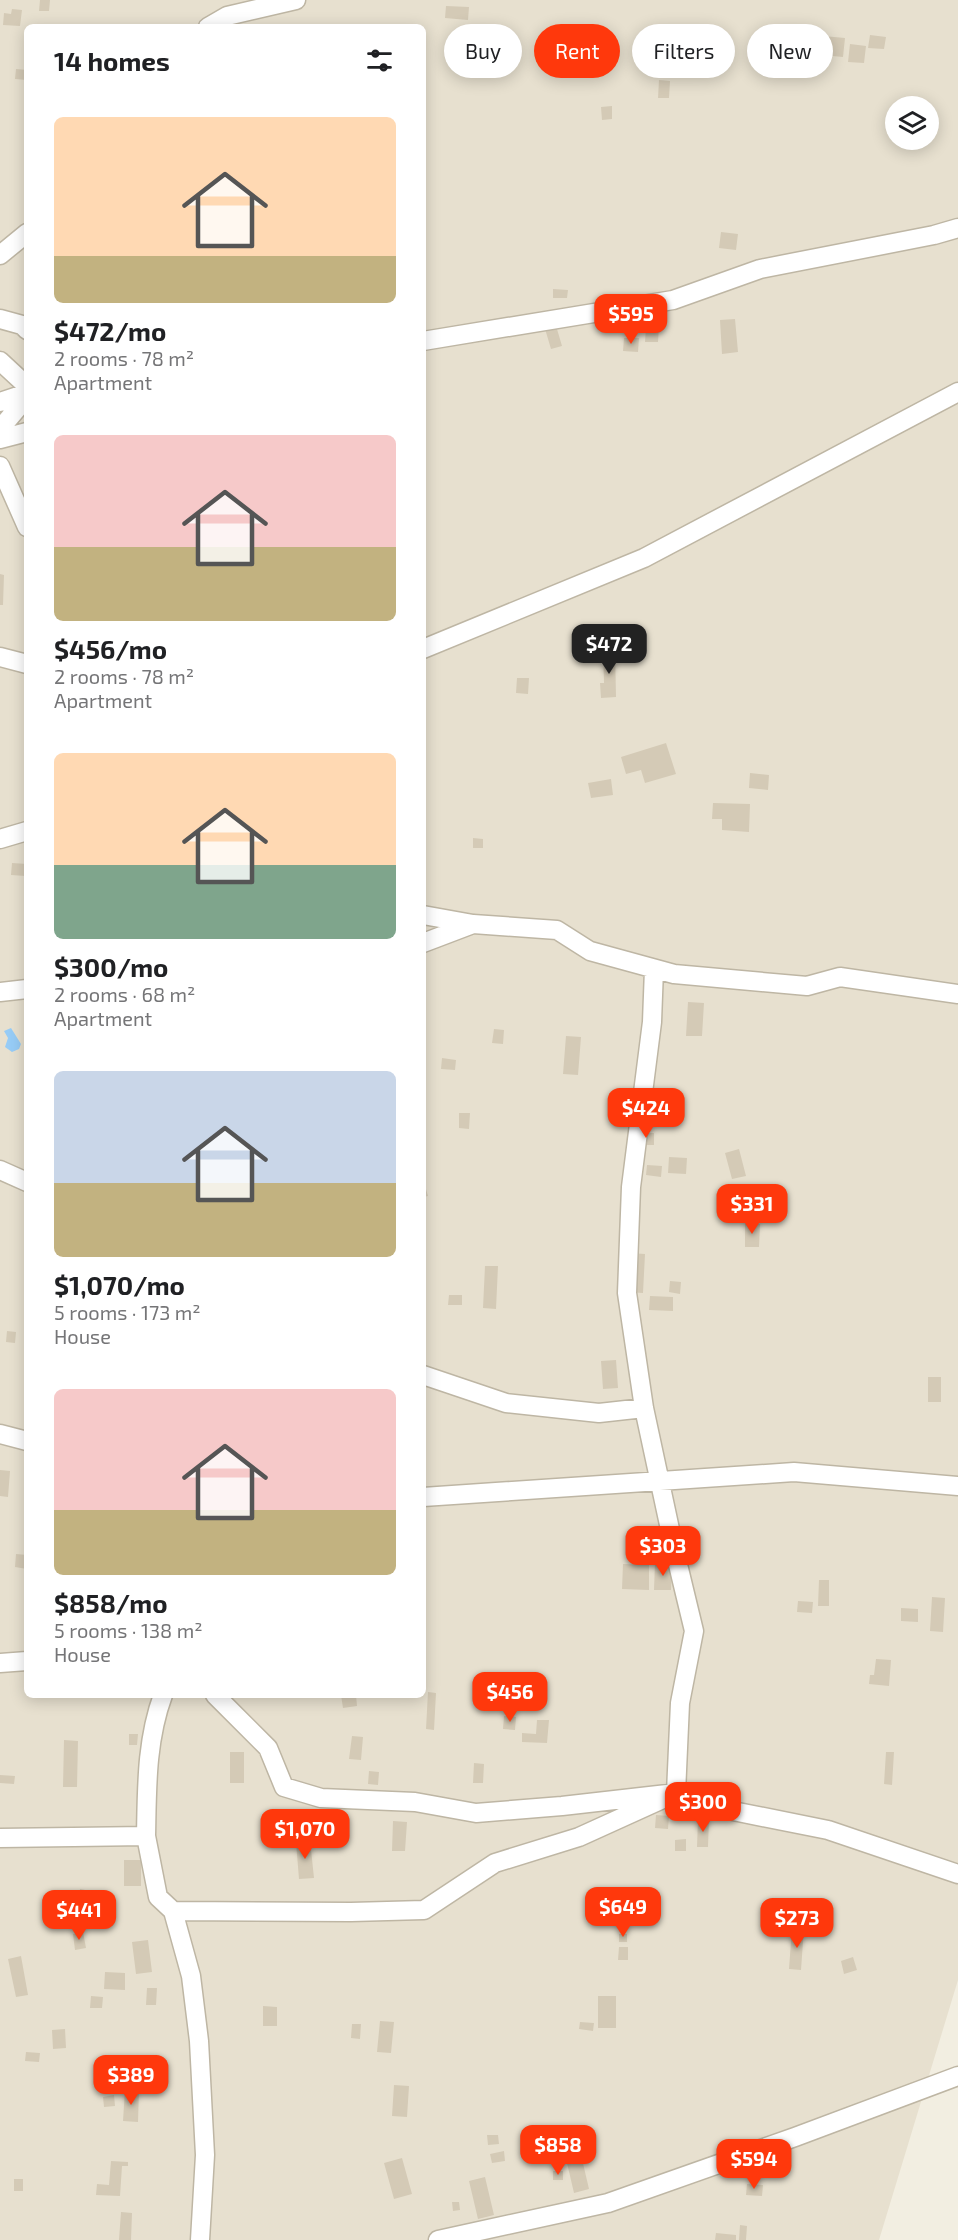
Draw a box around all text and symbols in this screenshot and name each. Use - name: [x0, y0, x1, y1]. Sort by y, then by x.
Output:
- chip: Buy: [444, 24, 522, 78]
- chip: Rent: [534, 24, 620, 78]
- chip: Filters: [632, 24, 735, 78]
- chip: New: [747, 24, 833, 78]
- icon: filters: [363, 44, 396, 77]
- text: 14 homes: [54, 45, 170, 76]
- map controls: [885, 96, 939, 150]
- button: layers: [885, 96, 939, 150]
- icon: home: [171, 156, 279, 264]
- pin: $595: [595, 294, 667, 345]
- text: $595: [608, 301, 654, 325]
- text: $472/mo: [54, 315, 166, 346]
- text: 2 rooms · 78 m²: [54, 346, 194, 370]
- text: Apartment: [54, 370, 152, 394]
- icon: home: [171, 474, 279, 582]
- pin: $472: [573, 624, 645, 675]
- text: $472: [586, 631, 632, 655]
- text: $456/mo: [54, 633, 167, 664]
- text: 2 rooms · 78 m²: [54, 664, 194, 688]
- text: Apartment: [54, 688, 152, 712]
- icon: home: [171, 792, 279, 900]
- text: $300/mo: [54, 951, 168, 982]
- text: 2 rooms · 68 m²: [54, 982, 195, 1006]
- text: Apartment: [54, 1006, 152, 1030]
- pin: $424: [610, 1088, 682, 1139]
- text: $424: [622, 1095, 670, 1119]
- icon: home: [171, 1110, 279, 1218]
- pin: $331: [716, 1184, 788, 1235]
- text: $331: [731, 1191, 773, 1215]
- text: $1,070/mo: [54, 1269, 185, 1300]
- text: 5 rooms · 173 m²: [54, 1300, 201, 1324]
- text: House: [54, 1324, 111, 1348]
- icon: home: [171, 1428, 279, 1536]
- pin: $303: [627, 1526, 699, 1577]
- text: $303: [640, 1533, 686, 1557]
- text: $858/mo: [54, 1587, 168, 1618]
- text: 5 rooms · 138 m²: [54, 1618, 202, 1642]
- text: House: [54, 1642, 111, 1666]
- pin: $456: [474, 1672, 546, 1723]
- text: $456: [486, 1679, 534, 1703]
- pin: $300: [667, 1782, 739, 1833]
- text: $300: [679, 1789, 727, 1813]
- pin: $1,070: [256, 1809, 354, 1860]
- text: $1,070: [275, 1816, 335, 1840]
- pin: $649: [587, 1887, 659, 1938]
- pin: $441: [43, 1890, 115, 1941]
- text: $649: [599, 1894, 647, 1918]
- text: $441: [56, 1897, 102, 1921]
- pin: $273: [761, 1898, 833, 1949]
- text: $273: [774, 1905, 820, 1929]
- pin: $389: [95, 2055, 167, 2106]
- text: $389: [107, 2062, 155, 2086]
- pin: $858: [522, 2125, 594, 2176]
- text: $858: [534, 2132, 582, 2156]
- pin: $594: [718, 2139, 790, 2190]
- text: $594: [730, 2146, 778, 2170]

